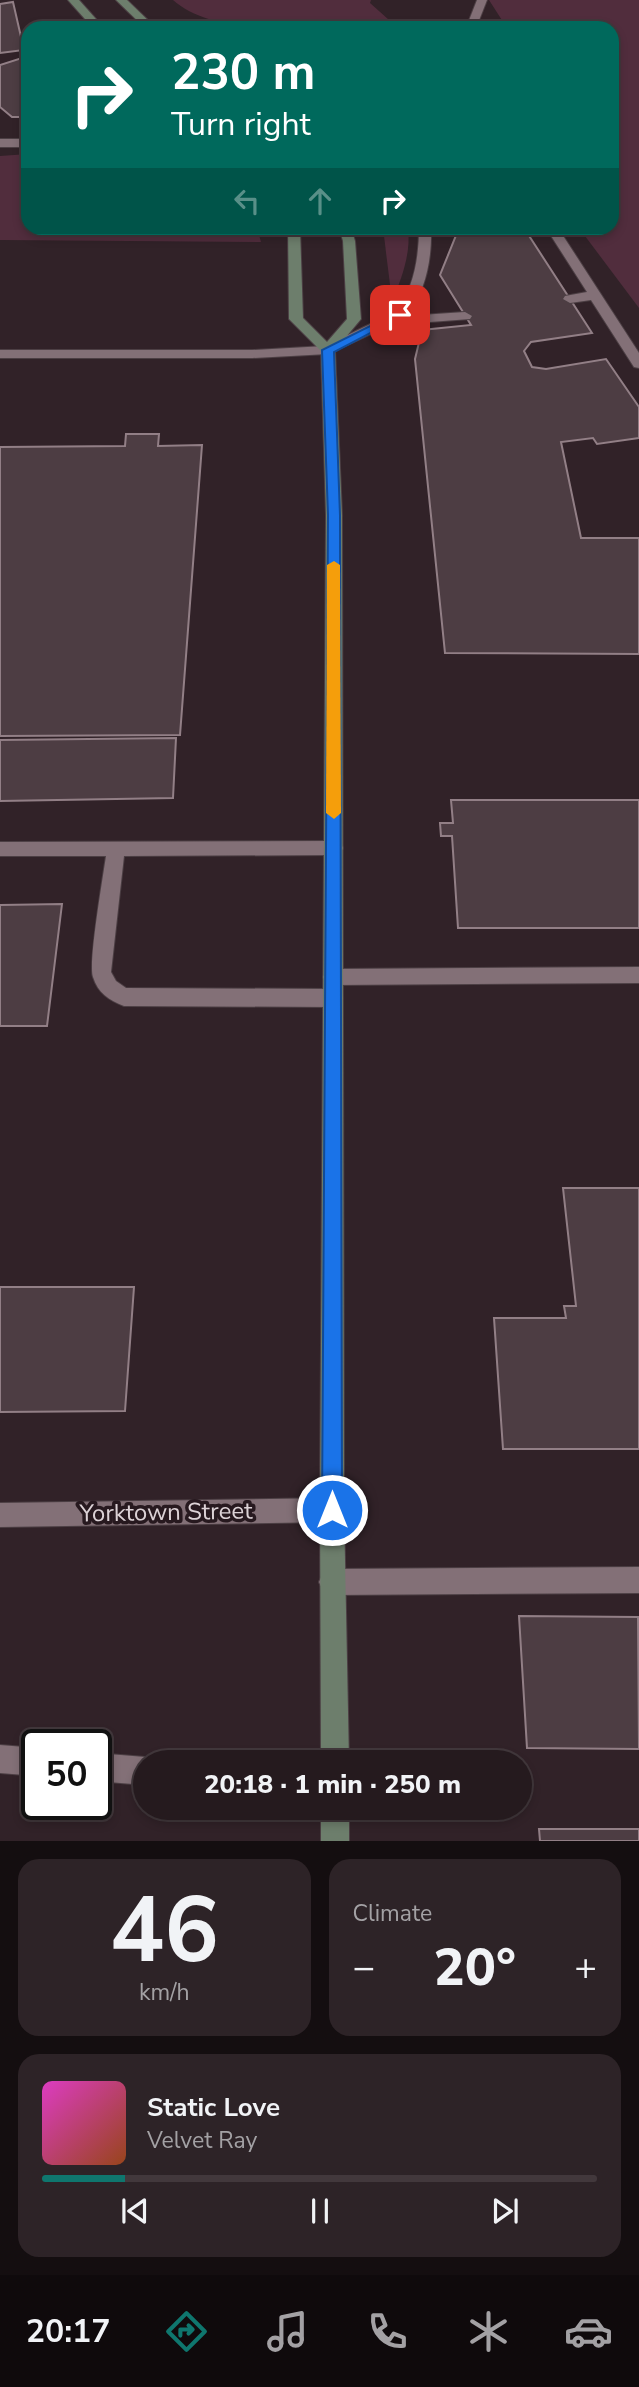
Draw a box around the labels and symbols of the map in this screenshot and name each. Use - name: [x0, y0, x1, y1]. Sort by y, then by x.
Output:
- pin: [370, 285, 430, 345]
- position arrow: [295, 1473, 369, 1547]
- street label: Yorktown Street: [78, 1494, 253, 1530]
- speed limit sign: 50: [21, 1729, 112, 1820]

